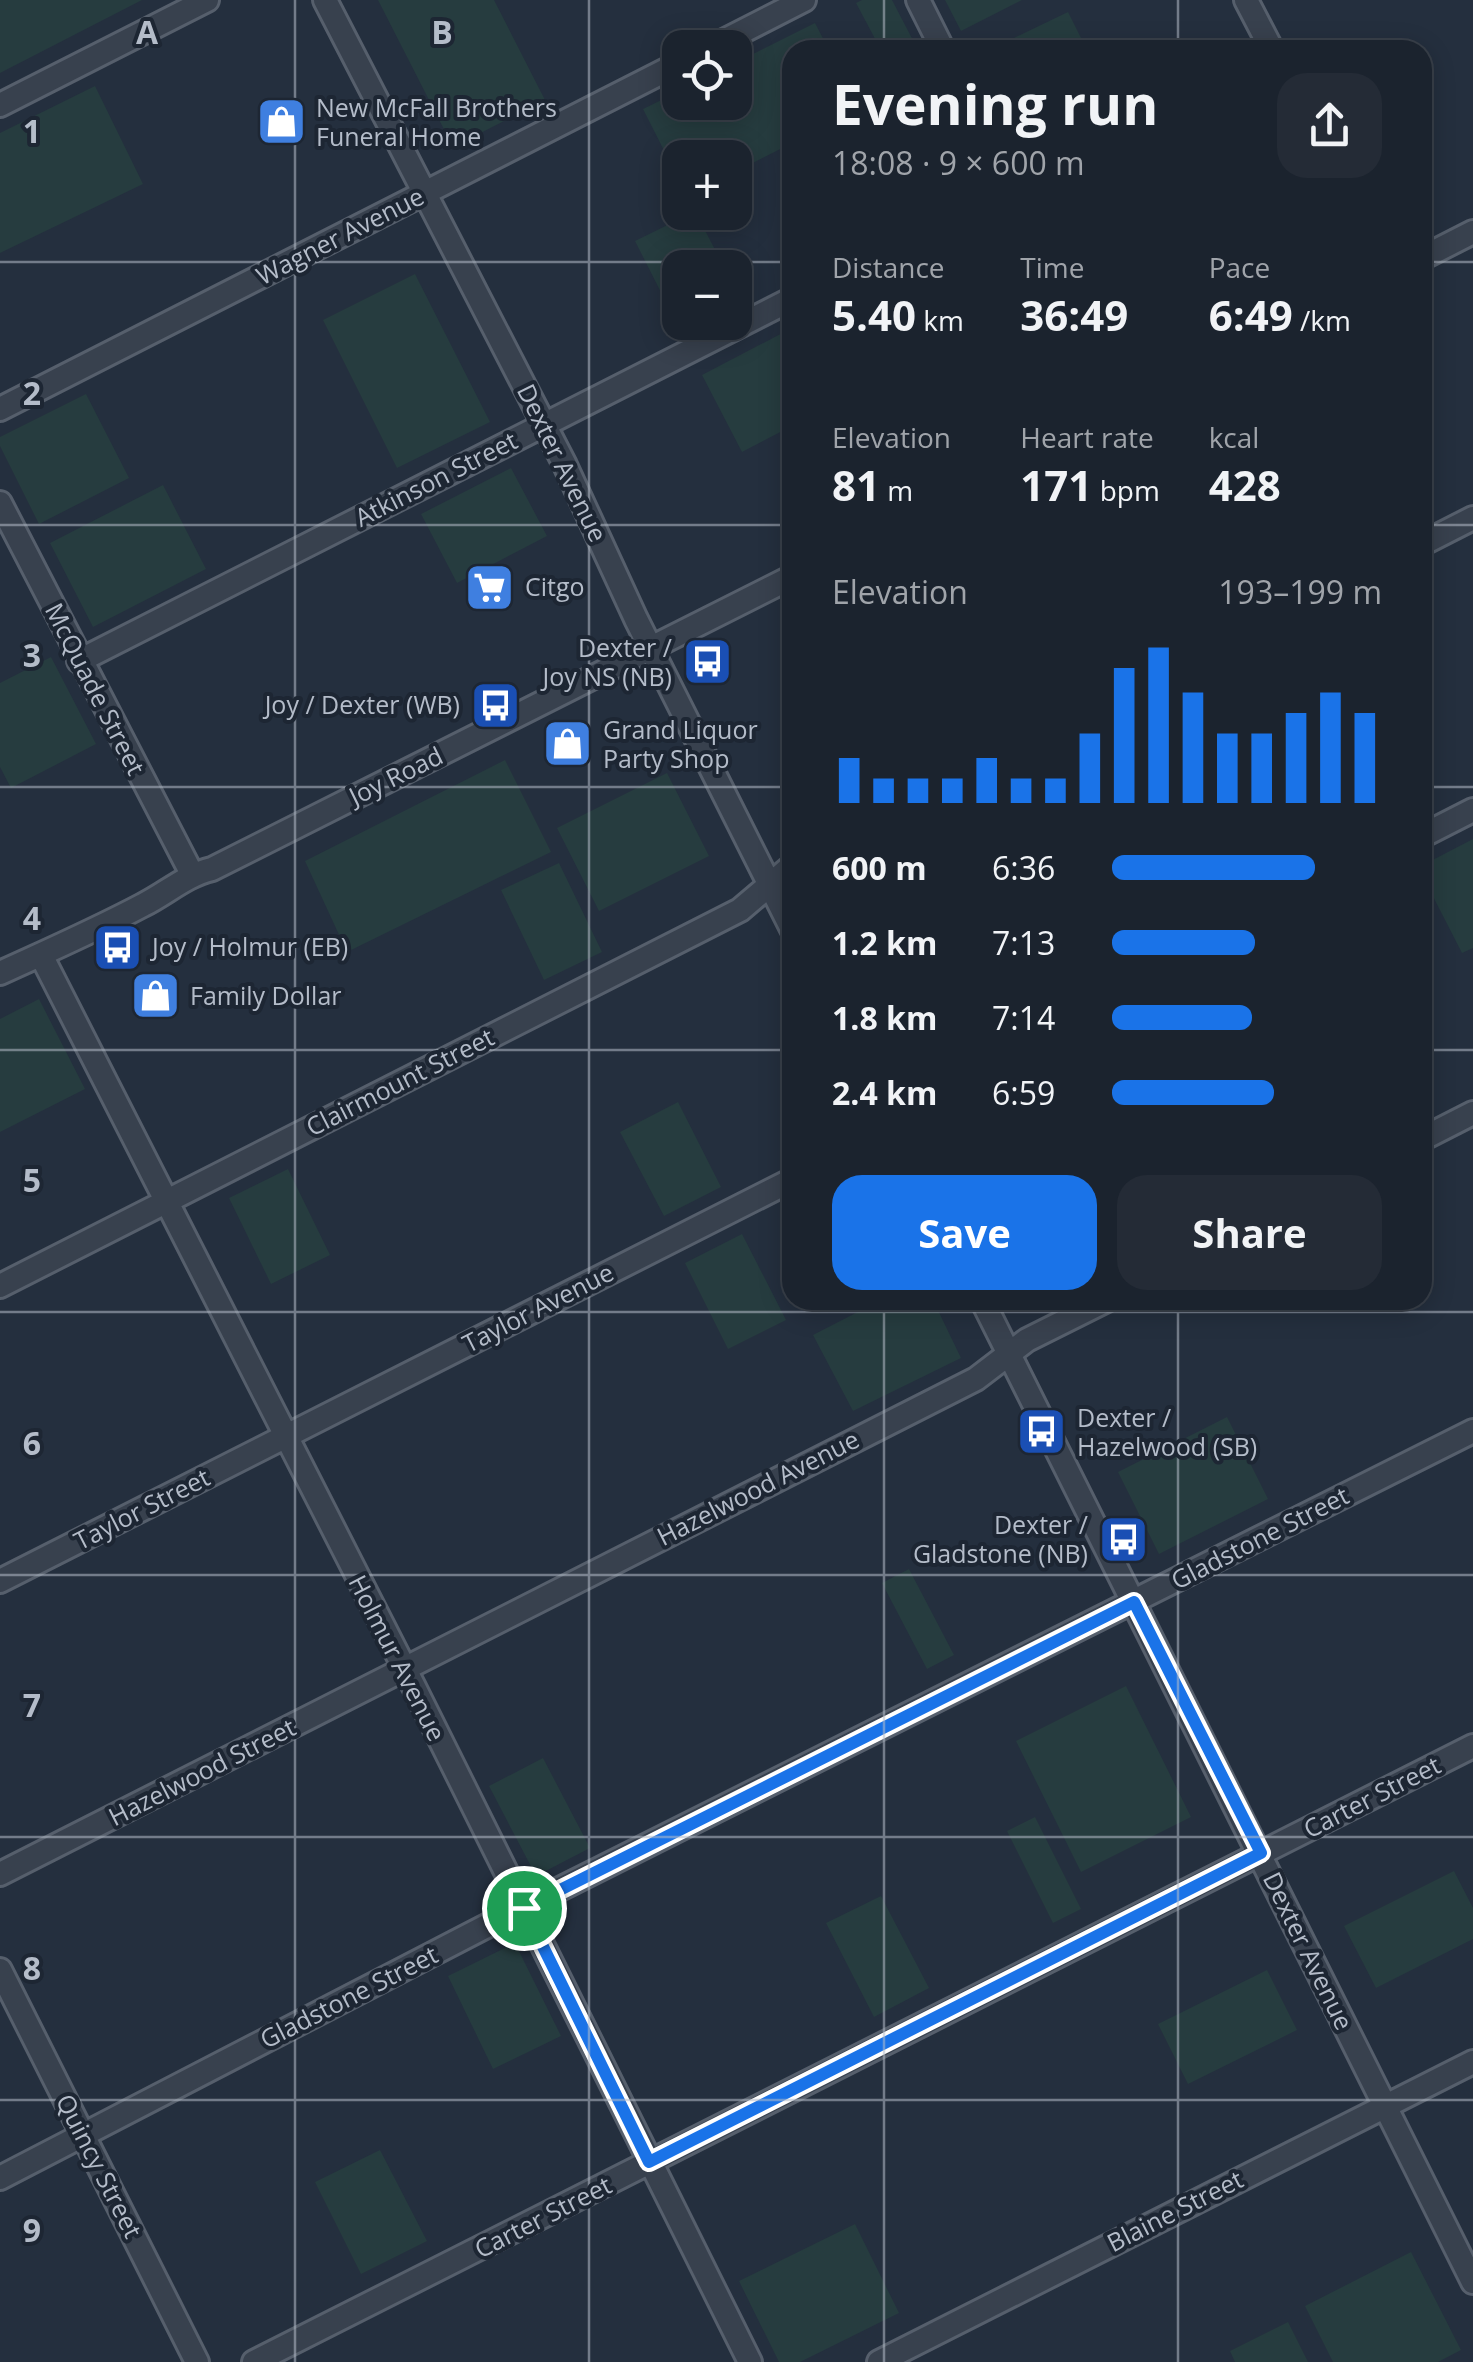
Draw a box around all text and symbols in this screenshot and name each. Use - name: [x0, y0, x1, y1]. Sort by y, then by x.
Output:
- text: A: [136, 10, 159, 53]
- text: B: [431, 10, 453, 53]
- map controls: [662, 30, 752, 340]
- button: locate: [662, 30, 752, 120]
- text: Evening run: [832, 66, 1158, 141]
- button: share: [1277, 73, 1382, 178]
- place label: New McFall Brothers Funeral Home: [316, 90, 557, 153]
- shop icon: New McFall Brothers Funeral Home: [255, 96, 307, 148]
- text: 1: [23, 109, 41, 152]
- button: +: [662, 140, 752, 230]
- text: 18:08 · 9 × 600 m: [832, 141, 1085, 184]
- street label: Wagner Avenue: [250, 178, 429, 292]
- text: Distance: [832, 248, 945, 286]
- text: Time: [1020, 248, 1084, 286]
- text: Pace: [1209, 248, 1270, 286]
- button: −: [662, 250, 752, 340]
- text: 5.40: [832, 286, 916, 343]
- text: 36:49: [1020, 286, 1128, 343]
- text: 6:49: [1209, 286, 1293, 343]
- text: km: [916, 301, 964, 339]
- text: /km: [1293, 301, 1351, 339]
- text: 2: [23, 371, 41, 414]
- street label: Dexter Avenue: [510, 378, 616, 547]
- text: Elevation: [832, 418, 951, 456]
- text: Heart rate: [1020, 418, 1154, 456]
- text: kcal: [1209, 418, 1259, 456]
- street label: Atkinson Street: [348, 422, 523, 534]
- text: 81: [832, 456, 880, 513]
- text: 171: [1020, 456, 1092, 513]
- text: 428: [1209, 456, 1281, 513]
- text: m: [880, 471, 913, 509]
- text: bpm: [1092, 471, 1160, 509]
- supermarket icon: Citgo: [464, 561, 516, 613]
- place label: Citgo: [525, 569, 585, 603]
- text: Elevation: [832, 570, 968, 613]
- text: 193–199 m: [1218, 570, 1382, 613]
- street label: McQuade Street: [38, 597, 154, 780]
- place label: Dexter / Joy NS (NB): [540, 630, 672, 693]
- text: 3: [23, 633, 41, 676]
- bus stop icon: Dexter / Joy NS (NB): [681, 636, 733, 688]
- bus stop icon: Joy / Dexter (WB): [469, 679, 521, 731]
- place label: Joy / Dexter (WB): [263, 687, 460, 721]
- place label: Grand Liquor Party Shop: [603, 712, 758, 775]
- shop icon: Grand Liquor Party Shop: [542, 718, 594, 770]
- street label: Joy Road: [341, 738, 448, 813]
- text: 600 m: [832, 846, 927, 889]
- text: 6:36: [992, 846, 1055, 889]
- text: 4: [23, 896, 41, 939]
- bus stop icon: Joy / Holmur (EB): [91, 921, 143, 973]
- text: 1.2 km: [832, 921, 937, 964]
- text: 7:13: [992, 921, 1055, 964]
- place label: Joy / Holmur (EB): [150, 929, 348, 963]
- shop icon: Family Dollar: [129, 970, 181, 1022]
- place label: Family Dollar: [190, 978, 342, 1012]
- text: 1.8 km: [832, 996, 937, 1039]
- text: 7:14: [992, 996, 1055, 1039]
- street label: Clairmount Street: [300, 1019, 499, 1143]
- text: 2.4 km: [832, 1071, 937, 1114]
- text: 6:59: [992, 1071, 1055, 1114]
- text: 5: [23, 1158, 41, 1201]
- button: Save: [832, 1175, 1097, 1290]
- button: Share: [1117, 1175, 1382, 1290]
- street label: Taylor Avenue: [456, 1254, 619, 1360]
- place label: Dexter / Hazelwood (SB): [1077, 1400, 1257, 1463]
- bus stop icon: Dexter / Hazelwood (SB): [1016, 1406, 1068, 1458]
- text: 6: [23, 1421, 41, 1464]
- street label: Hazelwood Avenue: [651, 1421, 864, 1553]
- street label: Taylor Street: [68, 1459, 215, 1557]
- street label: Gladstone Street: [1165, 1478, 1354, 1597]
- place label: Dexter / Gladstone (NB): [913, 1507, 1088, 1570]
- bus stop icon: Dexter / Gladstone (NB): [1097, 1513, 1149, 1565]
- street label: Holmur Avenue: [341, 1569, 454, 1746]
- text: 7: [23, 1683, 41, 1726]
- street label: Hazelwood Street: [102, 1709, 301, 1833]
- street label: Carter Street: [1297, 1747, 1446, 1845]
- pin: [482, 1866, 567, 1951]
- street label: Dexter Avenue: [1256, 1866, 1362, 2035]
- icon: arrive: [497, 1881, 552, 1936]
- street label: Gladstone Street: [254, 1937, 443, 2056]
- text: 8: [23, 1946, 41, 1989]
- street label: Quincy Street: [49, 2088, 151, 2243]
- street label: Blaine Street: [1101, 2161, 1248, 2259]
- street label: Carter Street: [468, 2167, 617, 2265]
- text: 9: [23, 2208, 41, 2251]

